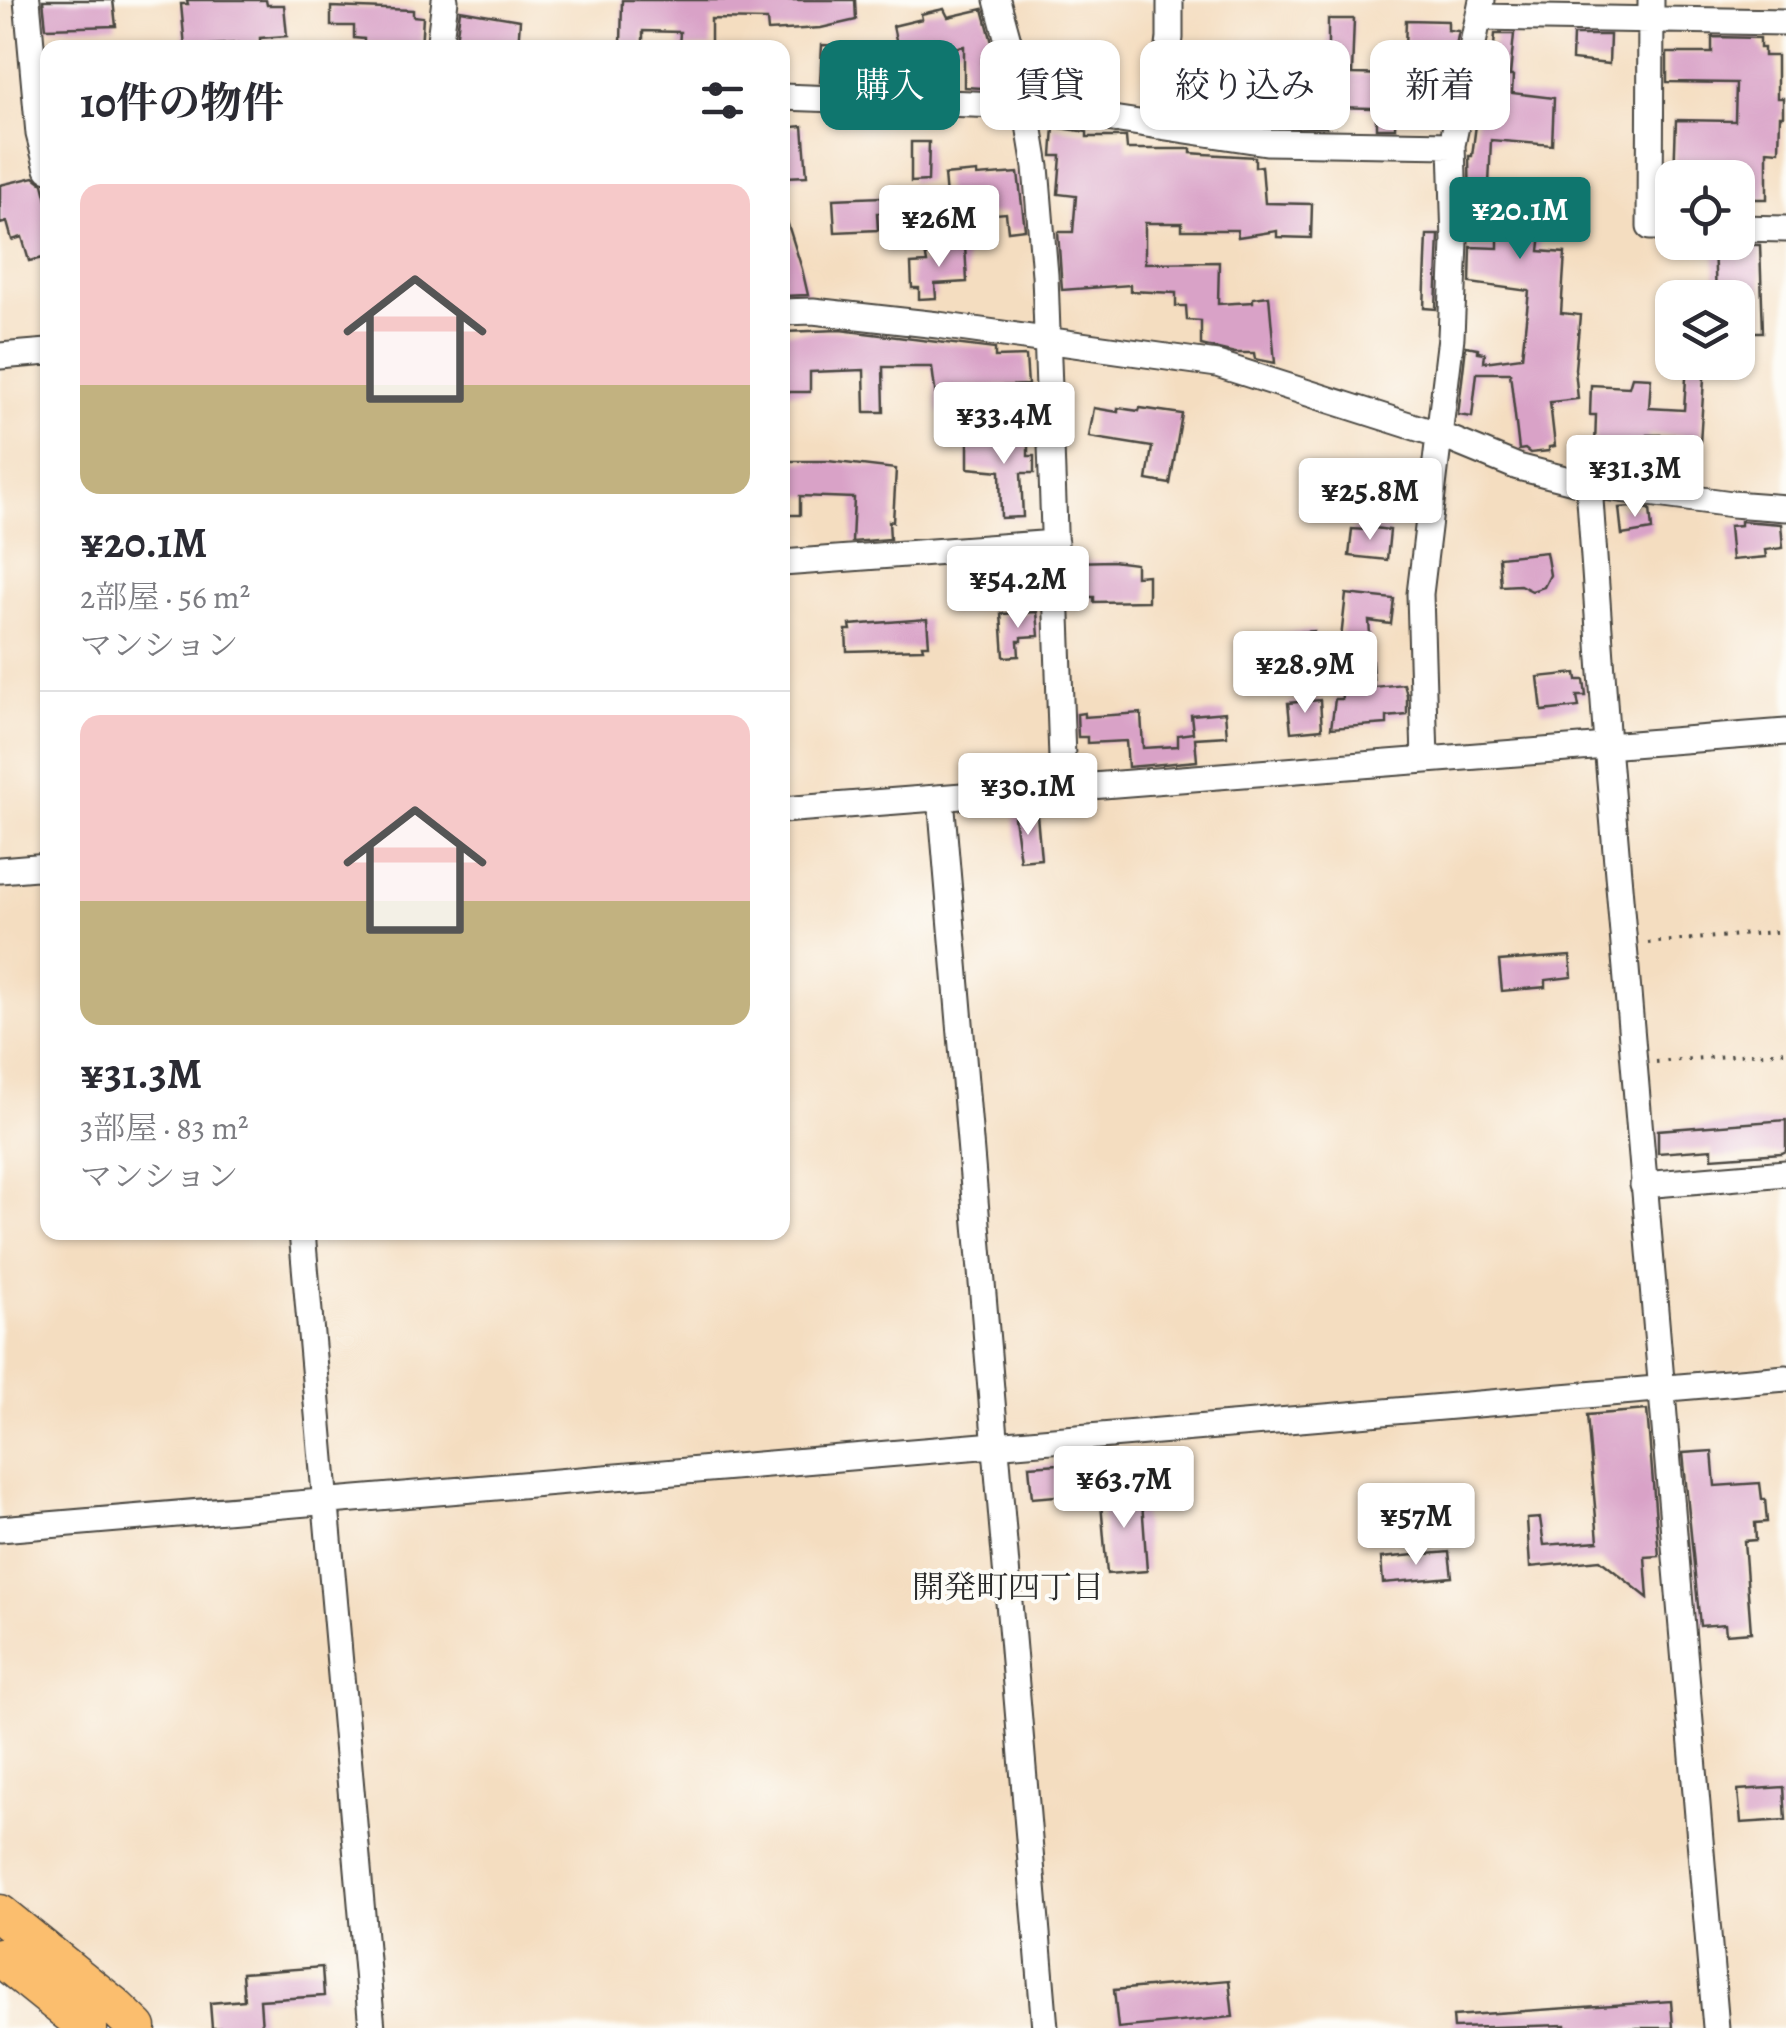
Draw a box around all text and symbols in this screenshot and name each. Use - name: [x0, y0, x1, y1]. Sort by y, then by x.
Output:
- chip: 購入: [820, 40, 960, 130]
- chip: 賃貸: [980, 40, 1120, 130]
- chip: 絞り込み: [1140, 40, 1350, 130]
- chip: 新着: [1370, 40, 1510, 130]
- icon: filters: [695, 73, 750, 128]
- text: 10件の物件: [80, 74, 284, 131]
- map controls: [1655, 160, 1755, 380]
- button: locate: [1655, 160, 1755, 260]
- pin: ¥20.1M: [1439, 177, 1601, 262]
- pin: ¥26M: [880, 185, 998, 270]
- text: ¥20.1M: [1471, 187, 1569, 231]
- text: ¥26M: [901, 195, 977, 239]
- icon: home: [325, 249, 505, 429]
- button: layers: [1655, 280, 1755, 380]
- pin: ¥33.4M: [923, 382, 1085, 467]
- text: ¥33.4M: [956, 392, 1052, 436]
- pin: ¥31.3M: [1554, 435, 1716, 520]
- text: ¥31.3M: [1588, 445, 1682, 489]
- pin: ¥25.8M: [1289, 458, 1451, 543]
- text: ¥25.8M: [1321, 468, 1419, 512]
- text: ¥20.1M: [80, 514, 207, 571]
- pin: ¥54.2M: [937, 546, 1099, 631]
- text: ¥54.2M: [969, 556, 1067, 600]
- text: 2部屋 · 56 m²: [80, 575, 250, 619]
- text: マンション: [80, 623, 239, 667]
- pin: ¥28.9M: [1224, 631, 1386, 716]
- text: ¥28.9M: [1255, 641, 1355, 685]
- pin: ¥30.1M: [947, 753, 1109, 838]
- text: ¥30.1M: [980, 763, 1076, 807]
- icon: home: [325, 780, 505, 960]
- text: ¥31.3M: [80, 1045, 202, 1102]
- text: 3部屋 · 83 m²: [80, 1106, 249, 1150]
- text: マンション: [80, 1154, 239, 1198]
- pin: ¥63.7M: [1043, 1446, 1205, 1531]
- text: ¥63.7M: [1076, 1456, 1172, 1500]
- pin: ¥57M: [1357, 1483, 1475, 1568]
- text: ¥57M: [1380, 1493, 1452, 1537]
- district label: 開発町四丁目: [912, 1565, 1104, 1609]

